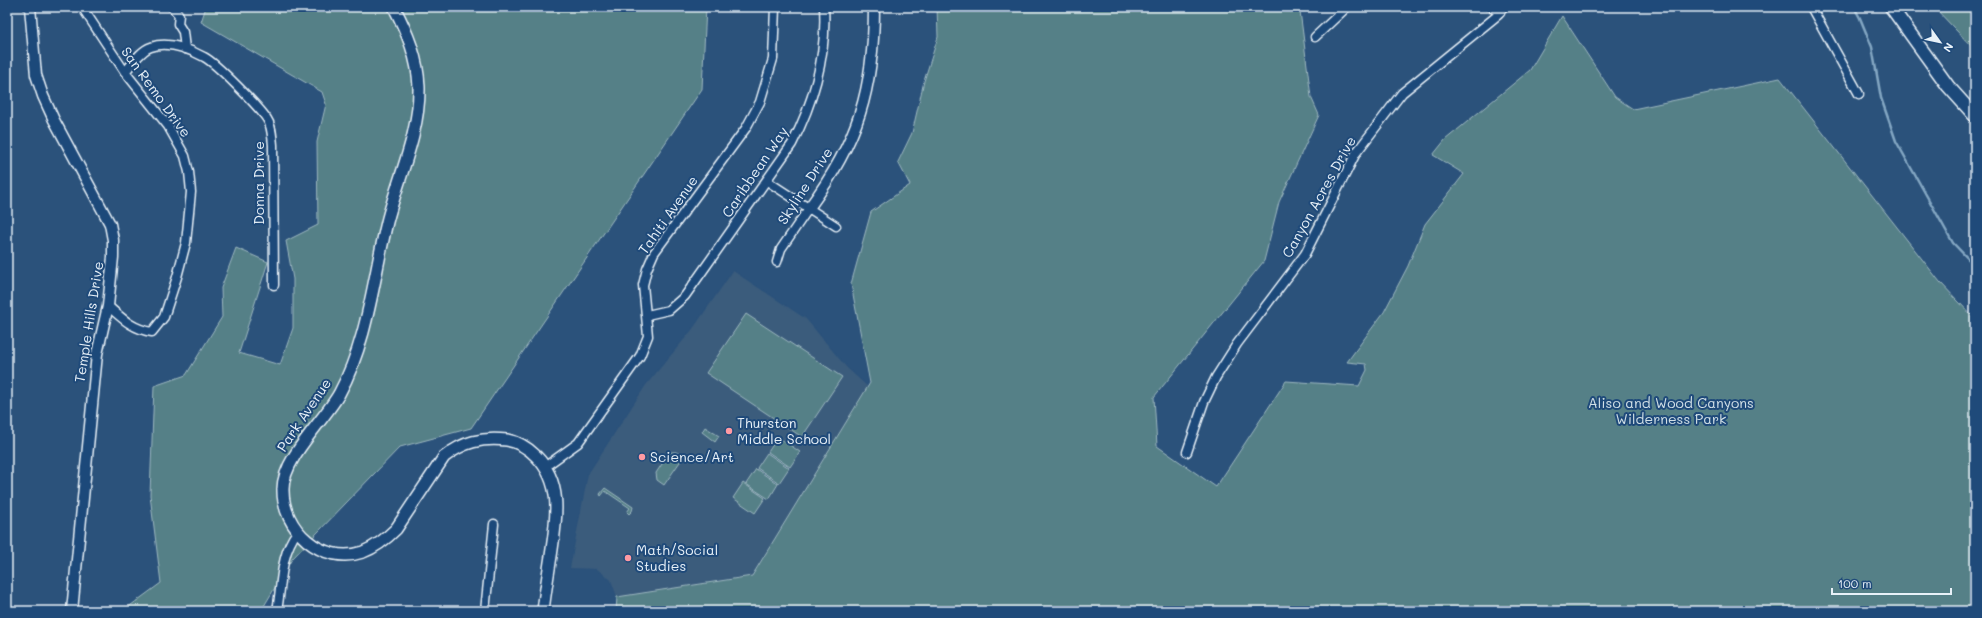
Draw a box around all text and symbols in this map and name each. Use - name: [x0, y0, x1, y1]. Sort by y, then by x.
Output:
- north arrow: [1920, 22, 1960, 62]
- text: N: [1940, 40, 1957, 55]
- street label: San Remo Drive: [117, 43, 196, 141]
- street label: Caribbean Way: [717, 123, 792, 221]
- street label: Canyon Acres Drive: [1277, 133, 1360, 261]
- street label: Donna Drive: [249, 141, 268, 225]
- street label: Skyline Drive: [773, 144, 837, 228]
- street label: Tahiti Avenue: [633, 172, 702, 258]
- street label: Temple Hills Drive: [70, 260, 107, 384]
- street label: Park Avenue: [272, 374, 335, 455]
- park label: Aliso and Wood Canyons Wilderness Park: [1588, 393, 1754, 428]
- place label: Thurston Middle School: [737, 413, 831, 448]
- marker: Thurston Middle School: [724, 426, 734, 436]
- place label: Science/Art: [650, 447, 734, 466]
- marker: Science/Art: [637, 452, 647, 462]
- place label: Math/Social Studies: [636, 540, 718, 575]
- marker: Math/Social Studies: [623, 553, 633, 563]
- scale bar: [1832, 570, 1951, 596]
- text: 100 m: [1838, 575, 1872, 591]

